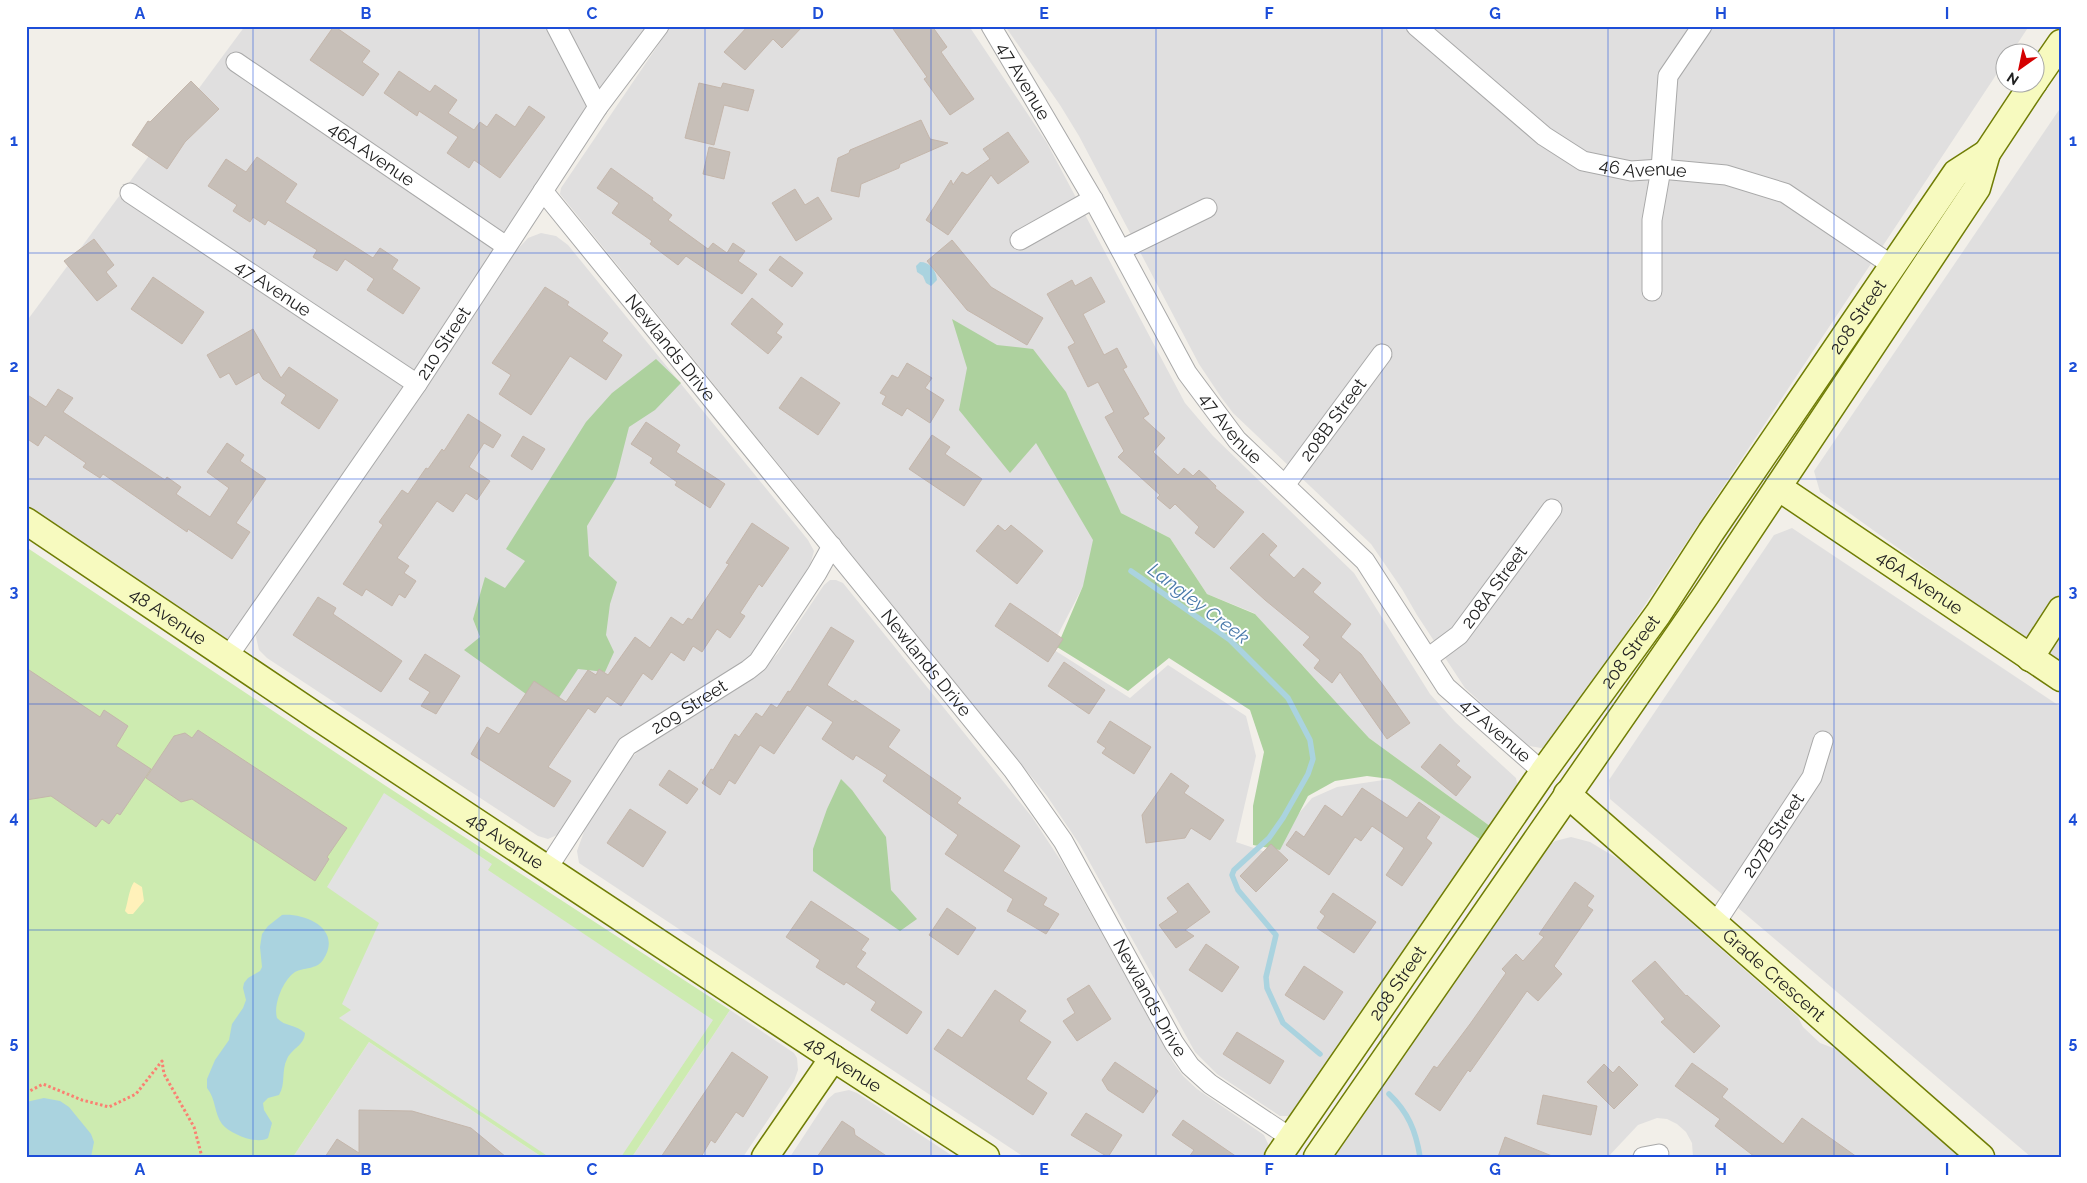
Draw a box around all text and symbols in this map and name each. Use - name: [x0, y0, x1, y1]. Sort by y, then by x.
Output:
- text: A: [135, 4, 146, 23]
- text: B: [361, 4, 372, 23]
- text: C: [587, 4, 598, 23]
- text: D: [812, 4, 824, 23]
- text: E: [1039, 4, 1049, 23]
- text: F: [1264, 4, 1274, 23]
- text: G: [1489, 4, 1501, 23]
- text: H: [1715, 4, 1727, 23]
- text: I: [1945, 4, 1949, 23]
- street label: 47 Avenue: [993, 38, 1055, 124]
- north arrow: [1994, 42, 2044, 92]
- text: N: [2004, 69, 2022, 89]
- street label: 46A Avenue: [325, 117, 419, 191]
- text: 1: [10, 131, 18, 150]
- text: 1: [2069, 131, 2077, 150]
- street label: 46 Avenue: [1598, 154, 1688, 182]
- street label: 47 Avenue: [232, 255, 316, 321]
- street label: 208 Street: [1825, 275, 1890, 358]
- street label: Newlands Drive: [621, 290, 721, 405]
- street label: 210 Street: [412, 303, 475, 383]
- text: 2: [9, 357, 19, 376]
- text: 2: [2068, 357, 2078, 376]
- street label: 208B Street: [1295, 374, 1370, 465]
- street label: 47 Avenue: [1195, 388, 1267, 468]
- street label: 208A Street: [1457, 542, 1531, 632]
- street label: 46A Avenue: [1873, 546, 1967, 619]
- water label: Langley Creek: [1144, 558, 1254, 648]
- text: 3: [10, 582, 19, 601]
- text: 3: [2069, 582, 2078, 601]
- street label: 48 Avenue: [126, 583, 211, 649]
- street label: Newlands Drive: [877, 605, 976, 721]
- street label: 208 Street: [1596, 611, 1664, 692]
- street label: 209 Street: [647, 675, 731, 738]
- street label: 47 Avenue: [1456, 694, 1536, 767]
- street label: 207B Street: [1738, 789, 1808, 881]
- text: 4: [9, 808, 19, 827]
- street label: 48 Avenue: [463, 808, 548, 874]
- text: 4: [2068, 808, 2078, 827]
- street label: Grade Crescent: [1718, 924, 1830, 1026]
- street label: Newlands Drive: [1109, 935, 1192, 1061]
- street label: 208 Street: [1364, 942, 1430, 1024]
- street label: 48 Avenue: [801, 1031, 886, 1097]
- text: 5: [10, 1033, 19, 1052]
- text: 5: [2069, 1033, 2078, 1052]
- text: A: [135, 1160, 146, 1179]
- text: B: [361, 1160, 372, 1179]
- text: C: [587, 1160, 598, 1179]
- text: D: [812, 1160, 824, 1179]
- text: E: [1039, 1160, 1049, 1179]
- text: F: [1264, 1160, 1274, 1179]
- text: G: [1489, 1160, 1501, 1179]
- text: H: [1715, 1160, 1727, 1179]
- text: I: [1945, 1160, 1949, 1179]

